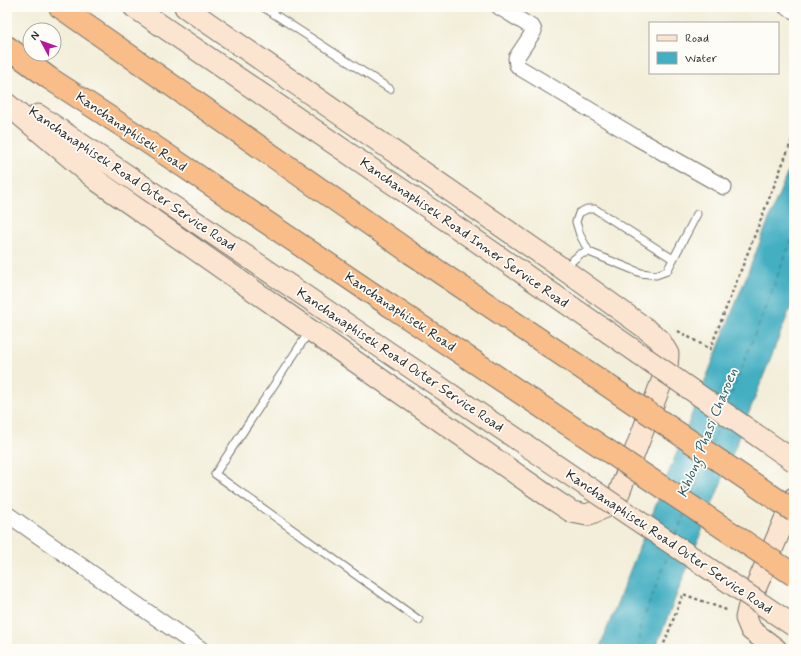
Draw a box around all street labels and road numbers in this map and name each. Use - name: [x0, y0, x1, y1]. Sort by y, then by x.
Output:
- street label: Kanchanaphisek Road: [72, 88, 190, 176]
- street label: Kanchanaphisek Road Outer Service Road: [25, 103, 239, 255]
- street label: Kanchanaphisek Road Inner Service Road: [356, 154, 572, 312]
- street label: Kanchanaphisek Road: [341, 268, 459, 356]
- street label: Kanchanaphisek Road Outer Service Road: [293, 284, 507, 436]
- street label: Kanchanaphisek Road Outer Service Road: [562, 466, 776, 618]

